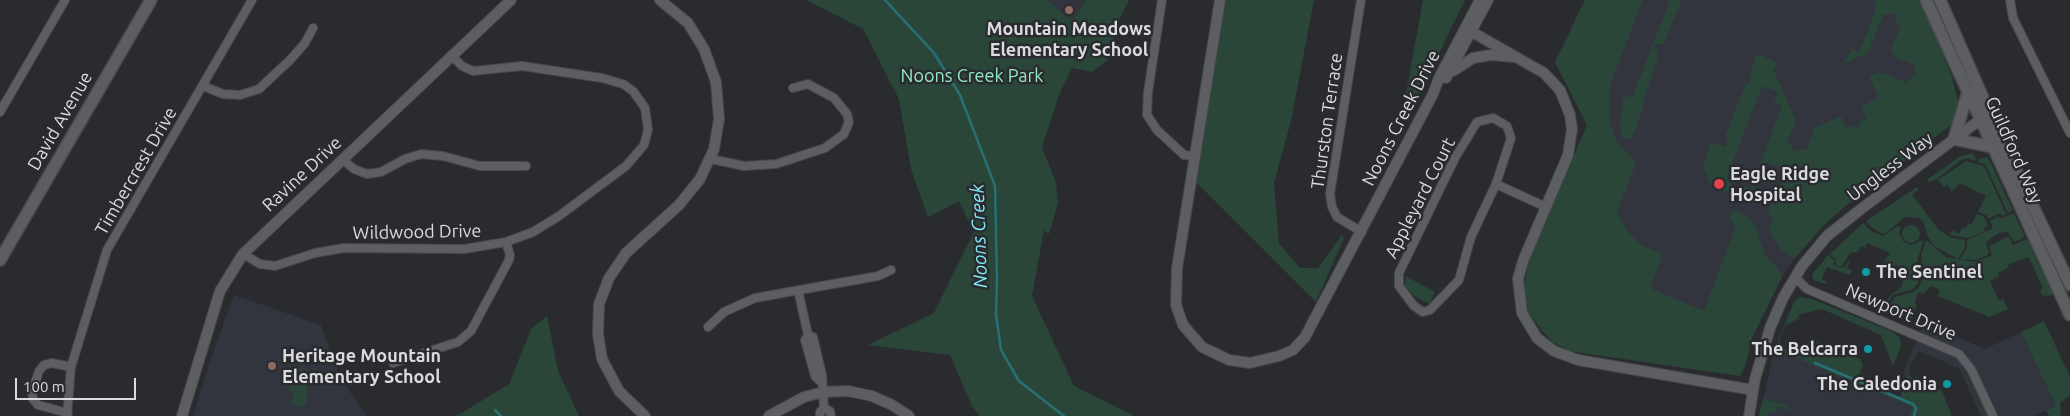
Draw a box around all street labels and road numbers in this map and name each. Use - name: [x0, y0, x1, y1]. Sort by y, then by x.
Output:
- street label: Noons Creek Drive: [1357, 46, 1445, 190]
- street label: Thurston Terrace: [1307, 51, 1347, 191]
- street label: David Avenue: [23, 68, 97, 174]
- street label: Guildford Way: [1981, 93, 2047, 207]
- street label: Timbercrest Drive: [91, 103, 181, 239]
- street label: Ungless Way: [1843, 128, 1937, 206]
- street label: Ravine Drive: [258, 132, 346, 216]
- street label: Appleyard Court: [1380, 134, 1460, 262]
- street label: Wildwood Drive: [352, 220, 482, 244]
- street label: Newport Drive: [1842, 279, 1960, 345]

